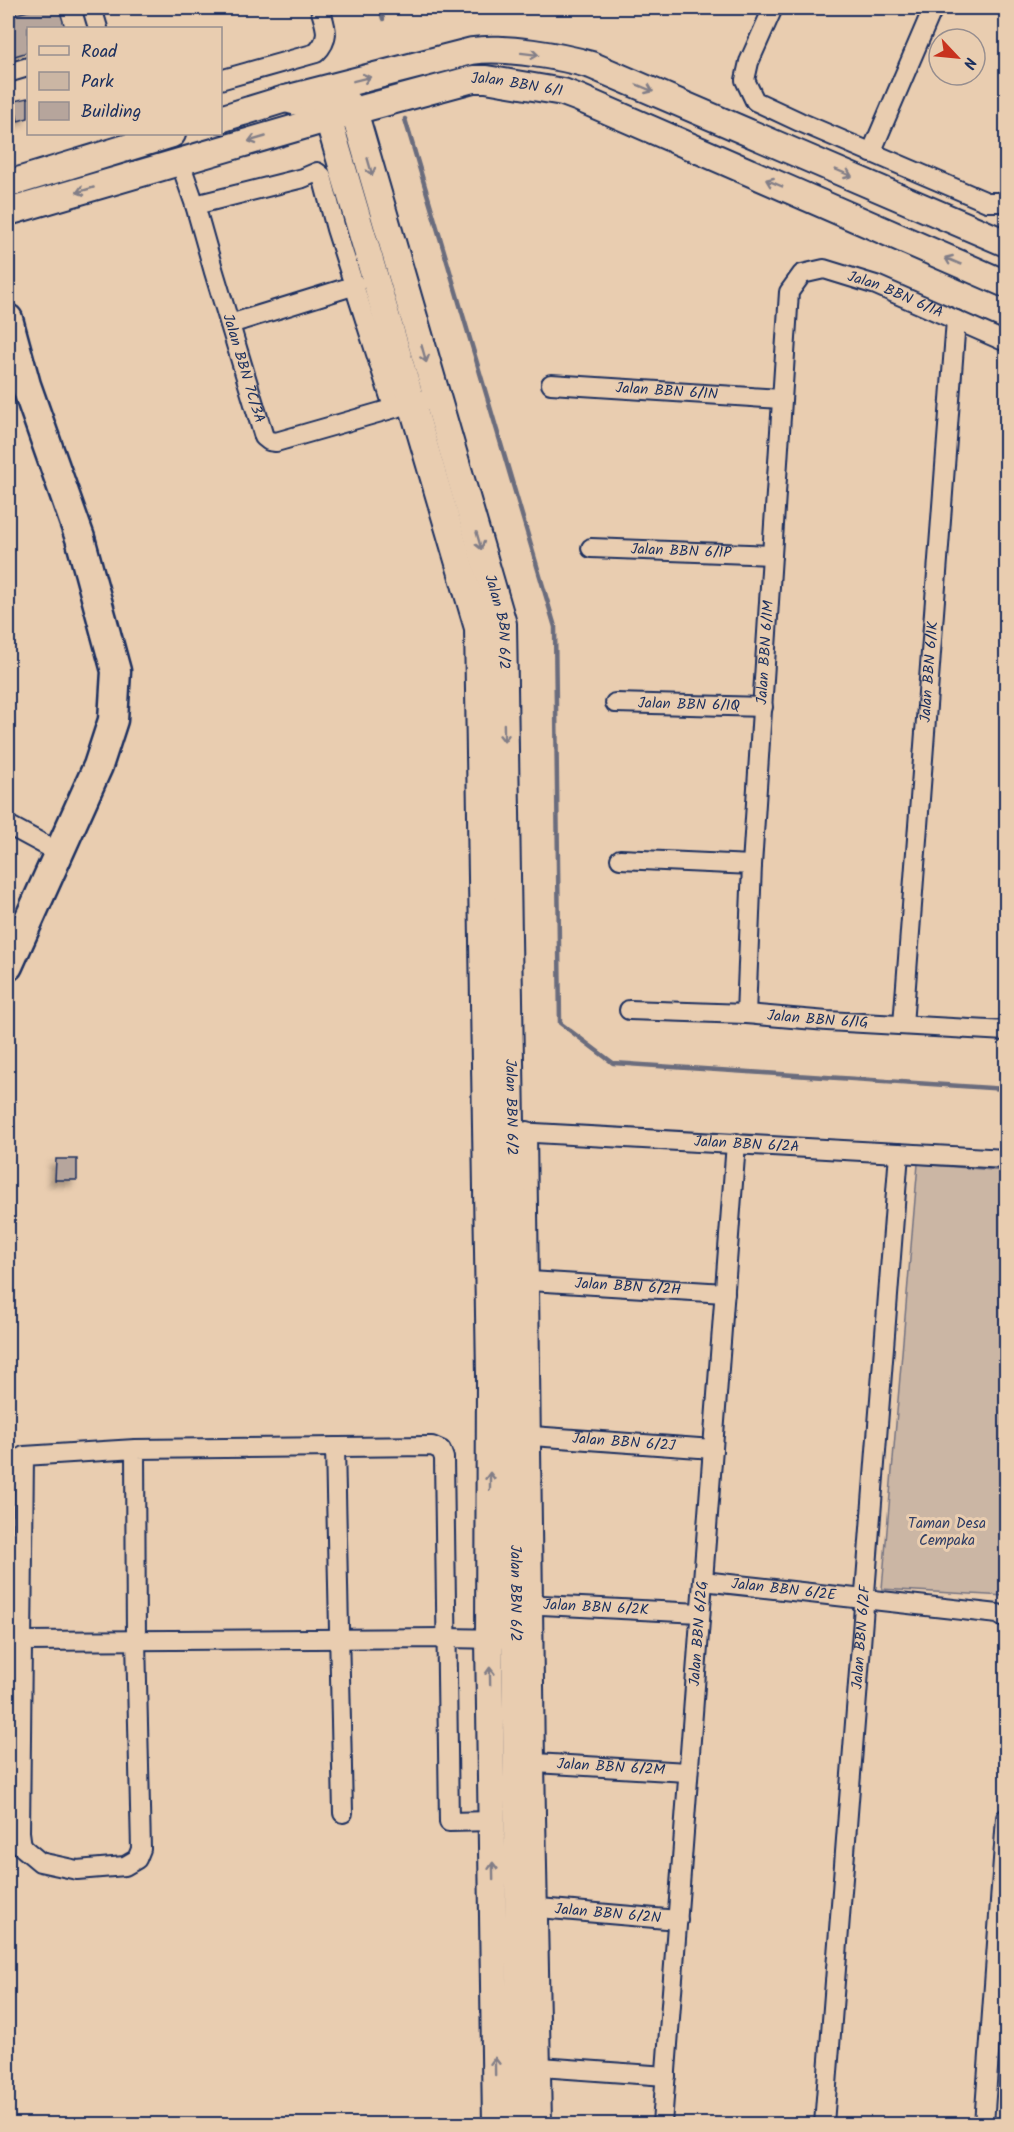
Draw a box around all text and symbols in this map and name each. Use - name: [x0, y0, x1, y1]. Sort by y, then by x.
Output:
- legend: [27, 27, 222, 135]
- north arrow: [927, 27, 987, 87]
- text: Road: [81, 38, 118, 67]
- one-way arrow: [520, 49, 540, 60]
- text: N: [956, 53, 983, 73]
- street label: Jalan BBN 6/1: [471, 67, 565, 104]
- text: Park: [81, 68, 114, 97]
- one-way arrow: [352, 73, 371, 84]
- one-way arrow: [635, 83, 654, 94]
- text: Building: [81, 98, 141, 127]
- one-way arrow: [248, 134, 267, 145]
- one-way arrow: [365, 157, 376, 176]
- one-way arrow: [834, 168, 852, 179]
- one-way arrow: [765, 177, 784, 188]
- one-way arrow: [76, 185, 95, 196]
- one-way arrow: [944, 254, 962, 266]
- street label: Jalan BBN 6/1A: [844, 265, 947, 325]
- street label: Jalan BBN 7C/3A: [215, 311, 271, 426]
- one-way arrow: [419, 344, 431, 363]
- street label: Jalan BBN 6/1N: [615, 376, 719, 407]
- one-way arrow: [474, 532, 485, 551]
- street label: Jalan BBN 6/1P: [630, 538, 733, 565]
- street label: Jalan BBN 6/2: [477, 572, 516, 670]
- street label: Jalan BBN 6/1M: [750, 600, 781, 705]
- street label: Jalan BBN 6/1K: [914, 620, 945, 723]
- street label: Jalan BBN 6/1Q: [638, 692, 741, 718]
- one-way arrow: [499, 723, 510, 743]
- street label: Jalan BBN 6/1G: [766, 1004, 869, 1035]
- street label: Jalan BBN 6/2: [498, 1059, 523, 1156]
- street label: Jalan BBN 6/2A: [693, 1130, 800, 1160]
- street label: Jalan BBN 6/2H: [574, 1272, 682, 1302]
- street label: Jalan BBN 6/2J: [571, 1427, 677, 1458]
- one-way arrow: [484, 1472, 496, 1492]
- park label: Taman Desa Cempaka: [908, 1512, 986, 1553]
- street label: Jalan BBN 6/2: [503, 1545, 527, 1641]
- street label: Jalan BBN 6/2E: [730, 1572, 838, 1608]
- street label: Jalan BBN 6/2G: [683, 1580, 715, 1687]
- street label: Jalan BBN 6/2F: [846, 1583, 878, 1690]
- street label: Jalan BBN 6/2K: [543, 1593, 649, 1622]
- one-way arrow: [484, 1667, 496, 1687]
- street label: Jalan BBN 6/2M: [556, 1752, 666, 1783]
- one-way arrow: [487, 1862, 499, 1882]
- street label: Jalan BBN 6/2N: [554, 1897, 662, 1930]
- one-way arrow: [489, 2057, 501, 2077]

